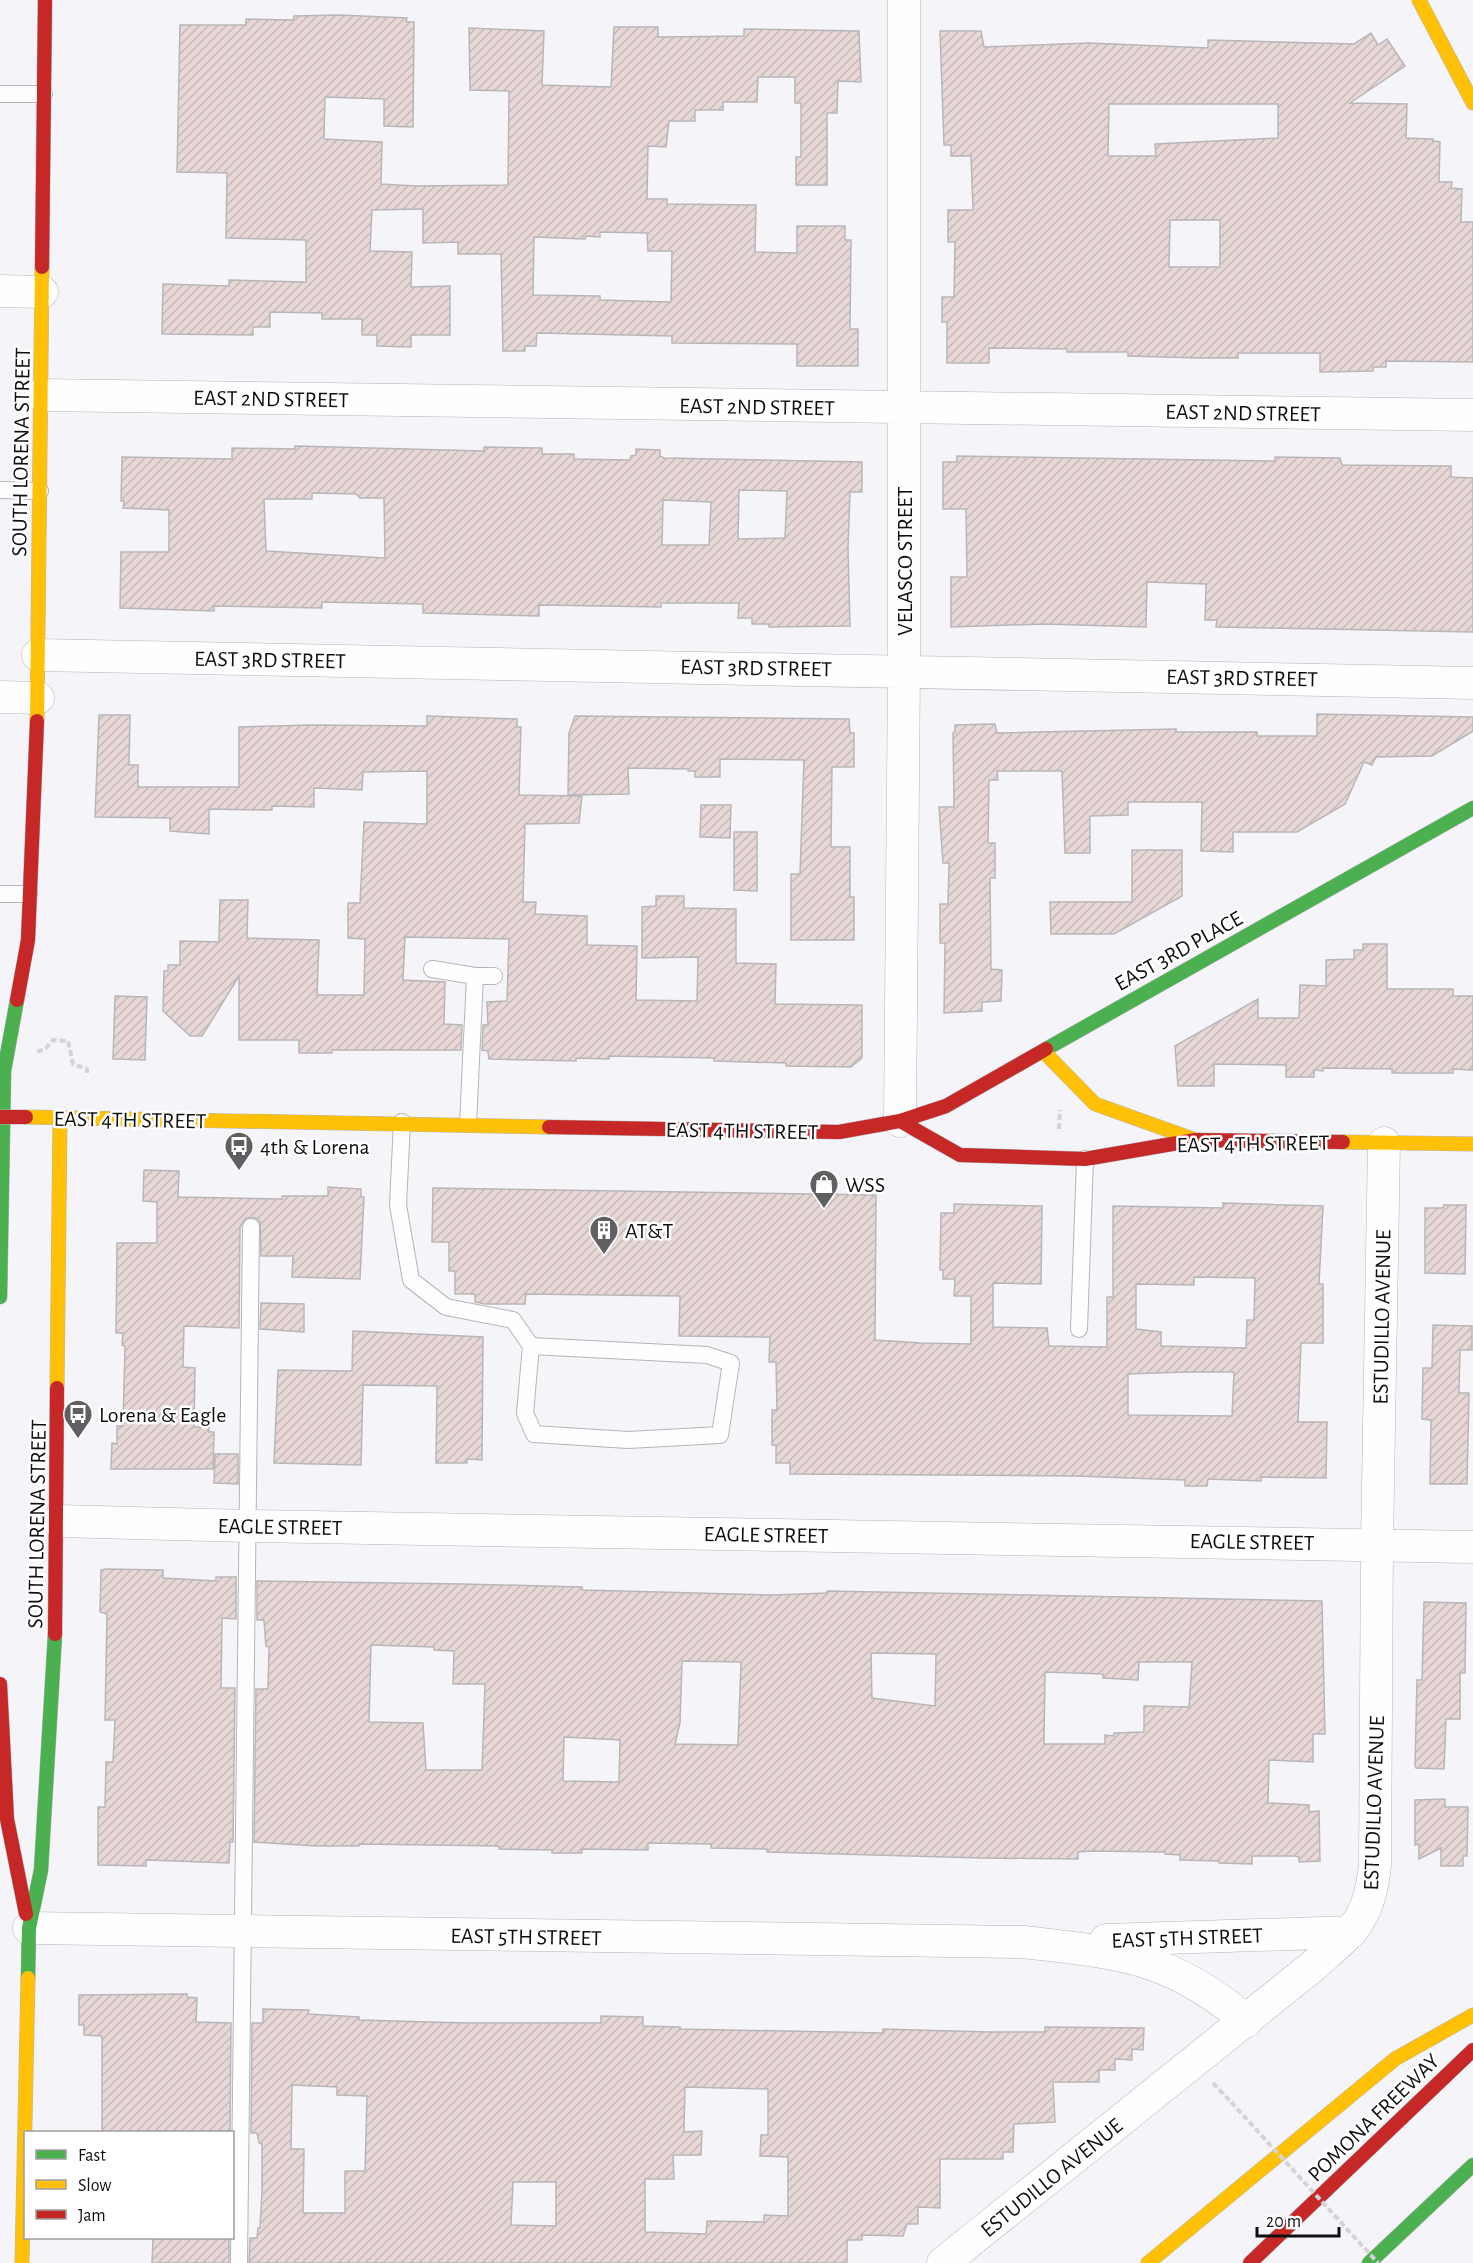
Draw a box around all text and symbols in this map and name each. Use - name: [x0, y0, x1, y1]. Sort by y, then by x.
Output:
- street label: SOUTH LORENA STREET: [8, 347, 34, 557]
- street label: EAST 2ND STREET: [193, 387, 349, 411]
- street label: EAST 2ND STREET: [679, 395, 835, 419]
- street label: EAST 2ND STREET: [1165, 401, 1321, 425]
- street label: VELASCO STREET: [894, 486, 916, 636]
- street label: EAST 3RD STREET: [194, 648, 346, 672]
- street label: EAST 3RD STREET: [680, 656, 832, 680]
- street label: EAST 3RD STREET: [1166, 666, 1318, 690]
- street label: EAST 3RD PLACE: [1111, 907, 1246, 995]
- street label: EAST 4TH STREET: [53, 1108, 207, 1132]
- street label: EAST 4TH STREET: [665, 1119, 819, 1143]
- bus stop icon: 4th & Lorena: [223, 1130, 255, 1172]
- street label: EAST 4TH STREET: [1176, 1132, 1330, 1156]
- place label: 4th & Lorena: [260, 1136, 370, 1158]
- shop icon: WSS: [808, 1168, 840, 1210]
- place label: WSS: [845, 1174, 885, 1196]
- building icon: AT&T: [588, 1214, 620, 1256]
- place label: AT&T: [625, 1220, 674, 1242]
- street label: ESTUDILLO AVENUE: [1369, 1229, 1395, 1405]
- bus stop icon: Lorena & Eagle: [62, 1398, 94, 1440]
- place label: Lorena & Eagle: [99, 1404, 226, 1426]
- street label: SOUTH LORENA STREET: [24, 1419, 50, 1629]
- street label: EAGLE STREET: [217, 1515, 343, 1539]
- street label: EAGLE STREET: [703, 1523, 829, 1547]
- street label: EAGLE STREET: [1189, 1530, 1315, 1554]
- street label: ESTUDILLO AVENUE: [1360, 1715, 1388, 1891]
- street label: EAST 5TH STREET: [1111, 1924, 1263, 1952]
- street label: EAST 5TH STREET: [450, 1925, 602, 1949]
- street label: POMONA FREEWAY: [1304, 2049, 1444, 2186]
- street label: ESTUDILLO AVENUE: [977, 2114, 1127, 2241]
- legend: [24, 2131, 234, 2239]
- text: Fast: [78, 2147, 106, 2165]
- text: Slow: [78, 2177, 111, 2195]
- scale bar: [1257, 2200, 1340, 2238]
- text: Jam: [78, 2207, 106, 2225]
- text: 20 m: [1266, 2213, 1301, 2231]

